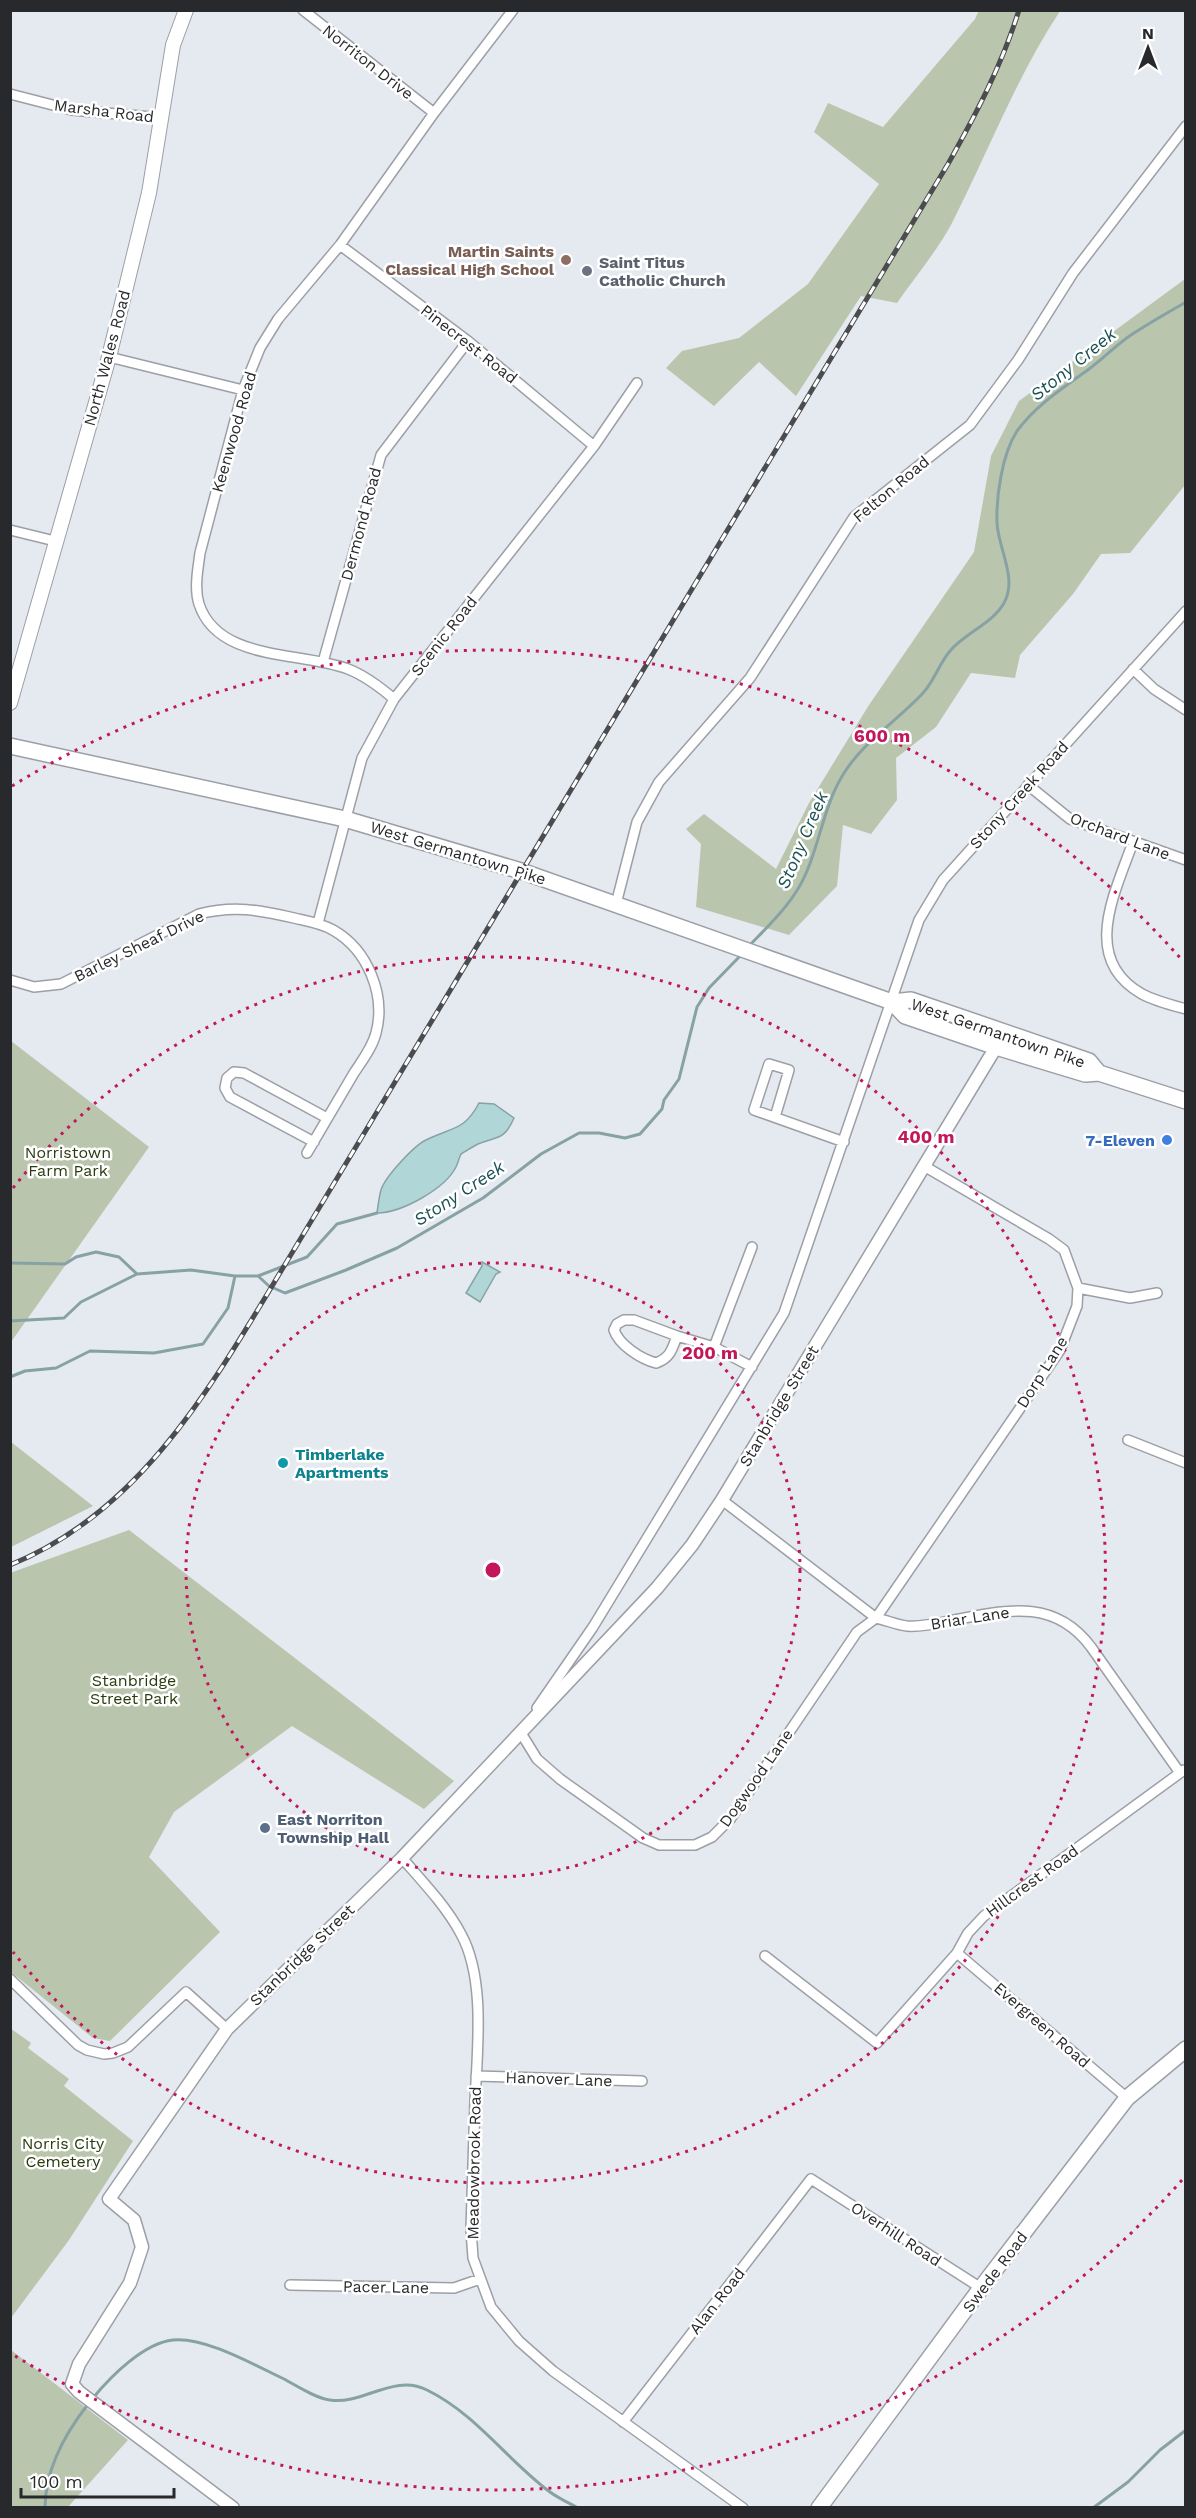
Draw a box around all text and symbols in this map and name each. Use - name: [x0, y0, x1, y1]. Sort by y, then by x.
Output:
- north arrow: [1118, 18, 1178, 78]
- street label: Norriton Drive: [319, 21, 417, 103]
- text: N: [1142, 24, 1154, 43]
- street label: Marsha Road: [53, 95, 155, 127]
- place label: Martin Saints Classical High School: [385, 242, 555, 279]
- marker: Martin Saints Classical High School: [559, 253, 573, 267]
- place label: Saint Titus Catholic Church: [599, 253, 726, 290]
- marker: Saint Titus Catholic Church: [580, 264, 594, 278]
- street label: North Wales Road: [80, 288, 134, 428]
- street label: Pinecrest Road: [417, 300, 521, 388]
- water label: Stony Creek: [1026, 322, 1121, 405]
- street label: Keenwood Road: [208, 369, 260, 495]
- street label: Felton Road: [849, 452, 933, 526]
- street label: Dermond Road: [337, 465, 385, 583]
- street label: Scenic Road: [407, 592, 481, 680]
- text: 600 m: [854, 725, 910, 746]
- street label: Stony Creek Road: [966, 737, 1072, 853]
- water label: Stony Creek: [772, 787, 832, 892]
- street label: Orchard Lane: [1067, 808, 1173, 864]
- street label: West Germantown Pike: [368, 817, 548, 889]
- street label: Barley Sheaf Drive: [71, 906, 207, 986]
- street label: West Germantown Pike: [908, 994, 1088, 1072]
- text: 400 m: [898, 1126, 954, 1147]
- place label: 7-Eleven: [1085, 1131, 1155, 1150]
- marker: 7-Eleven: [1160, 1133, 1174, 1147]
- park label: Norristown Farm Park: [25, 1143, 111, 1180]
- water label: Stony Creek: [410, 1155, 509, 1230]
- street label: Dorp Lane: [1013, 1333, 1071, 1411]
- text: 200 m: [682, 1342, 738, 1363]
- street label: Stanbridge Street: [735, 1342, 823, 1470]
- place label: Timberlake Apartments: [295, 1445, 389, 1482]
- marker: Timberlake Apartments: [276, 1456, 290, 1470]
- centre of rings: [483, 1560, 503, 1580]
- street label: Briar Lane: [929, 1602, 1011, 1634]
- park label: Stanbridge Street Park: [90, 1671, 178, 1708]
- street label: Dogwood Lane: [715, 1725, 797, 1831]
- place label: East Norriton Township Hall: [277, 1810, 390, 1847]
- marker: East Norriton Township Hall: [258, 1821, 272, 1835]
- street label: Hillcrest Road: [982, 1841, 1082, 1921]
- street label: Stanbridge Street: [246, 1900, 358, 2010]
- street label: Evergreen Road: [990, 1978, 1094, 2072]
- street label: Hanover Lane: [505, 2068, 613, 2090]
- street label: Meadowbrook Road: [463, 2086, 485, 2240]
- park label: Norris City Cemetery: [22, 2134, 105, 2171]
- street label: Overhill Road: [847, 2198, 945, 2270]
- street label: Swede Road: [958, 2228, 1032, 2316]
- street label: Alan Road: [685, 2264, 749, 2338]
- street label: Pacer Lane: [343, 2277, 429, 2297]
- scale bar: [21, 2461, 174, 2499]
- text: 100 m: [30, 2471, 83, 2492]

